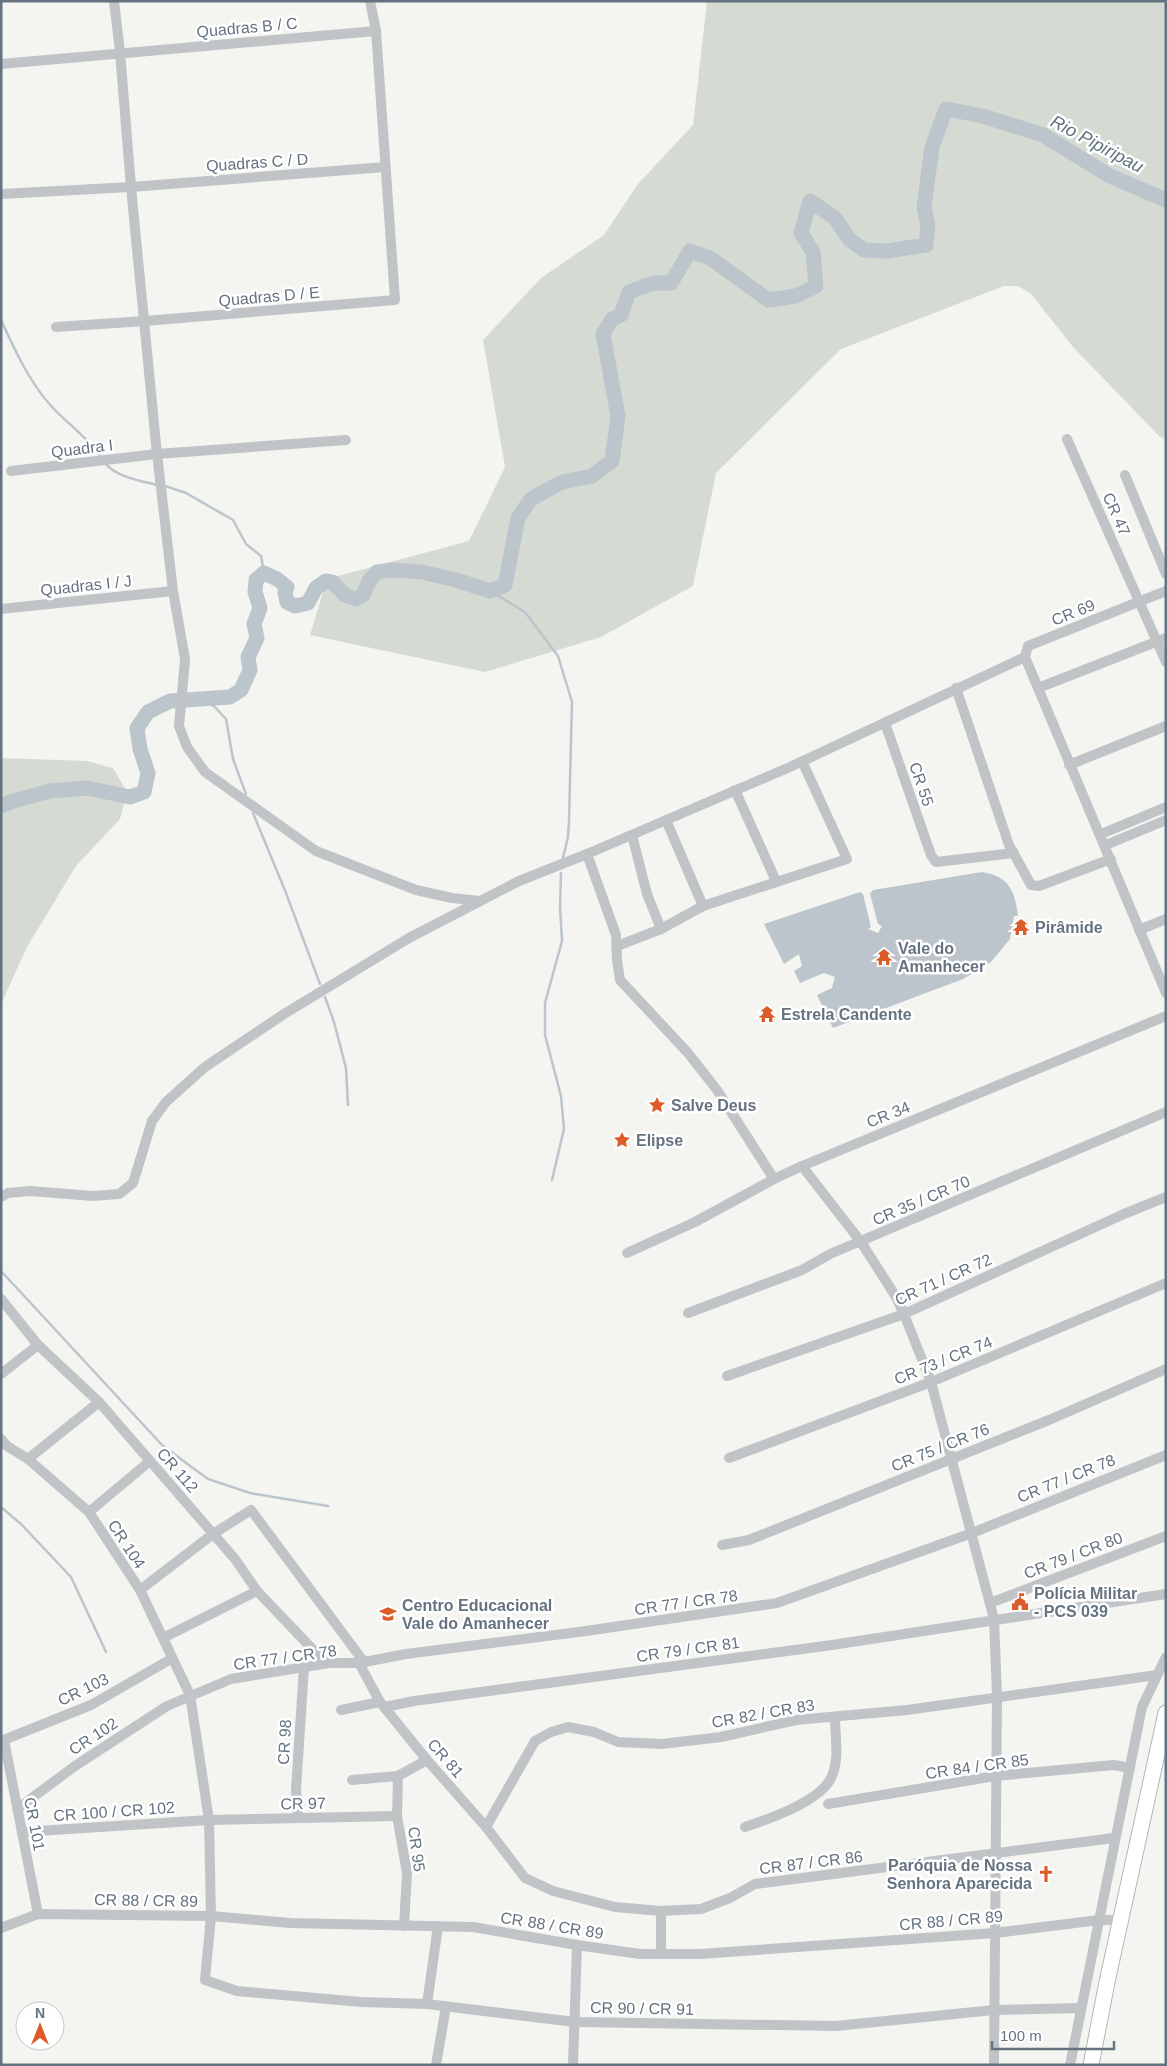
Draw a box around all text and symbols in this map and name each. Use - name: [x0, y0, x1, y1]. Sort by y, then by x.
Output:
- street label: Quadras B / C: [196, 15, 298, 40]
- water label: Rio Pipiripau: [1047, 111, 1147, 177]
- street label: Quadras C / D: [205, 150, 309, 175]
- street label: Quadras D / E: [218, 284, 320, 309]
- street label: Quadra I: [50, 436, 114, 461]
- street label: CR 47: [1100, 490, 1134, 538]
- street label: Quadras I / J: [40, 572, 132, 599]
- street label: CR 69: [1049, 596, 1097, 629]
- street label: CR 55: [906, 760, 937, 808]
- temple icon: Pirâmide: [1011, 917, 1031, 937]
- place label: Pirâmide: [1035, 919, 1103, 936]
- place label: Vale do Amanhecer: [898, 940, 985, 975]
- temple icon: Vale do Amanhecer: [874, 947, 894, 967]
- temple icon: Estrela Candente: [757, 1004, 777, 1024]
- place label: Estrela Candente: [781, 1006, 912, 1023]
- place icon: Salve Deus: [647, 1095, 667, 1115]
- place label: Salve Deus: [671, 1097, 756, 1114]
- street label: CR 34: [864, 1098, 912, 1131]
- place icon: Elipse: [612, 1130, 632, 1150]
- place label: Elipse: [636, 1132, 683, 1149]
- street label: CR 35 / CR 70: [870, 1172, 972, 1229]
- street label: CR 71 / CR 72: [892, 1250, 994, 1308]
- street label: CR 73 / CR 74: [892, 1333, 995, 1388]
- street label: CR 75 / CR 76: [889, 1420, 992, 1475]
- street label: CR 112: [154, 1445, 202, 1496]
- street label: CR 77 / CR 78: [1015, 1451, 1118, 1506]
- street label: CR 104: [105, 1517, 149, 1572]
- street label: CR 79 / CR 80: [1022, 1529, 1125, 1582]
- place label: Polícia Militar - PCS 039: [1034, 1585, 1137, 1620]
- street label: CR 77 / CR 78: [633, 1587, 739, 1618]
- public building icon: Polícia Militar - PCS 039: [1010, 1592, 1030, 1612]
- place label: Centro Educacional Vale do Amanhecer: [402, 1597, 552, 1632]
- school or university icon: Centro Educacional Vale do Amanhecer: [378, 1604, 398, 1624]
- street label: CR 79 / CR 81: [635, 1634, 741, 1665]
- street label: CR 77 / CR 78: [232, 1642, 338, 1673]
- street label: CR 103: [55, 1670, 111, 1709]
- street label: CR 82 / CR 83: [710, 1696, 816, 1731]
- street label: CR 102: [66, 1714, 121, 1758]
- street label: CR 98: [275, 1719, 294, 1765]
- street label: CR 81: [424, 1736, 467, 1781]
- street label: CR 84 / CR 85: [924, 1751, 1030, 1782]
- street label: CR 97: [280, 1795, 326, 1812]
- street label: CR 101: [21, 1796, 48, 1852]
- street label: CR 100 / CR 102: [53, 1799, 175, 1824]
- street label: CR 95: [405, 1825, 428, 1873]
- street label: CR 87 / CR 86: [758, 1848, 864, 1877]
- place label: Paróquia de Nossa Senhora Aparecida: [887, 1857, 1032, 1892]
- church icon: Paróquia de Nossa Senhora Aparecida: [1036, 1864, 1056, 1884]
- street label: CR 88 / CR 89: [94, 1891, 198, 1910]
- street label: CR 88 / CR 89: [898, 1907, 1004, 1933]
- street label: CR 88 / CR 89: [499, 1909, 605, 1942]
- street label: CR 90 / CR 91: [590, 1999, 694, 2018]
- north arrow: [15, 2001, 65, 2051]
- text: N: [35, 2005, 45, 2021]
- scale bar: [992, 2018, 1114, 2050]
- text: 100 m: [1000, 2027, 1042, 2044]

